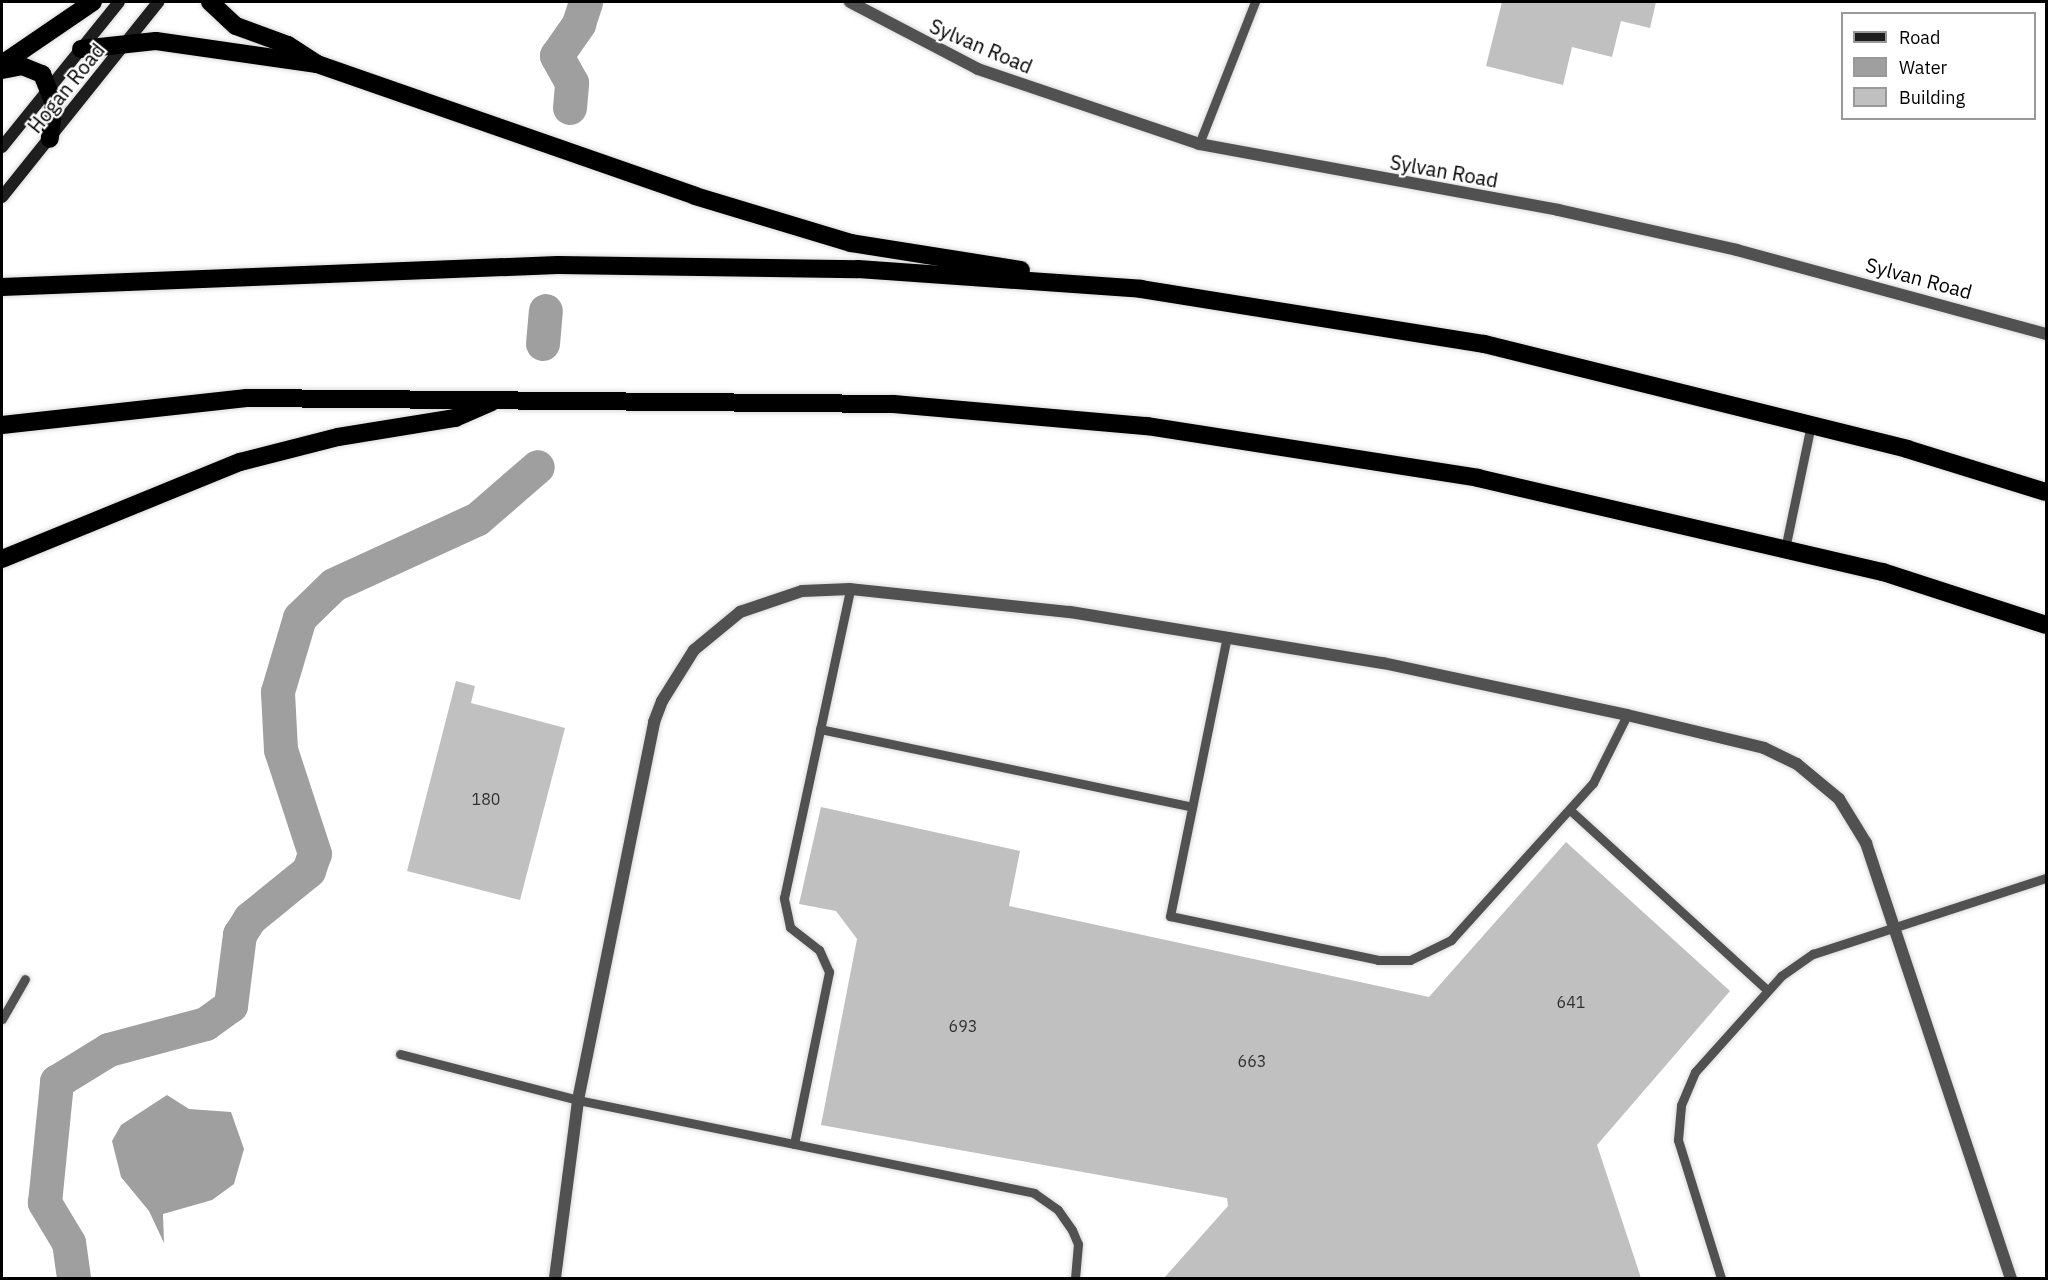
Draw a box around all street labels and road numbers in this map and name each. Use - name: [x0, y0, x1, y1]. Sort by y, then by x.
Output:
- street label: Sylvan Road: [926, 14, 1036, 78]
- street label: Hogan Road: [23, 38, 109, 138]
- street label: Sylvan Road: [1388, 150, 1500, 192]
- street label: Sylvan Road: [1863, 252, 1975, 304]

